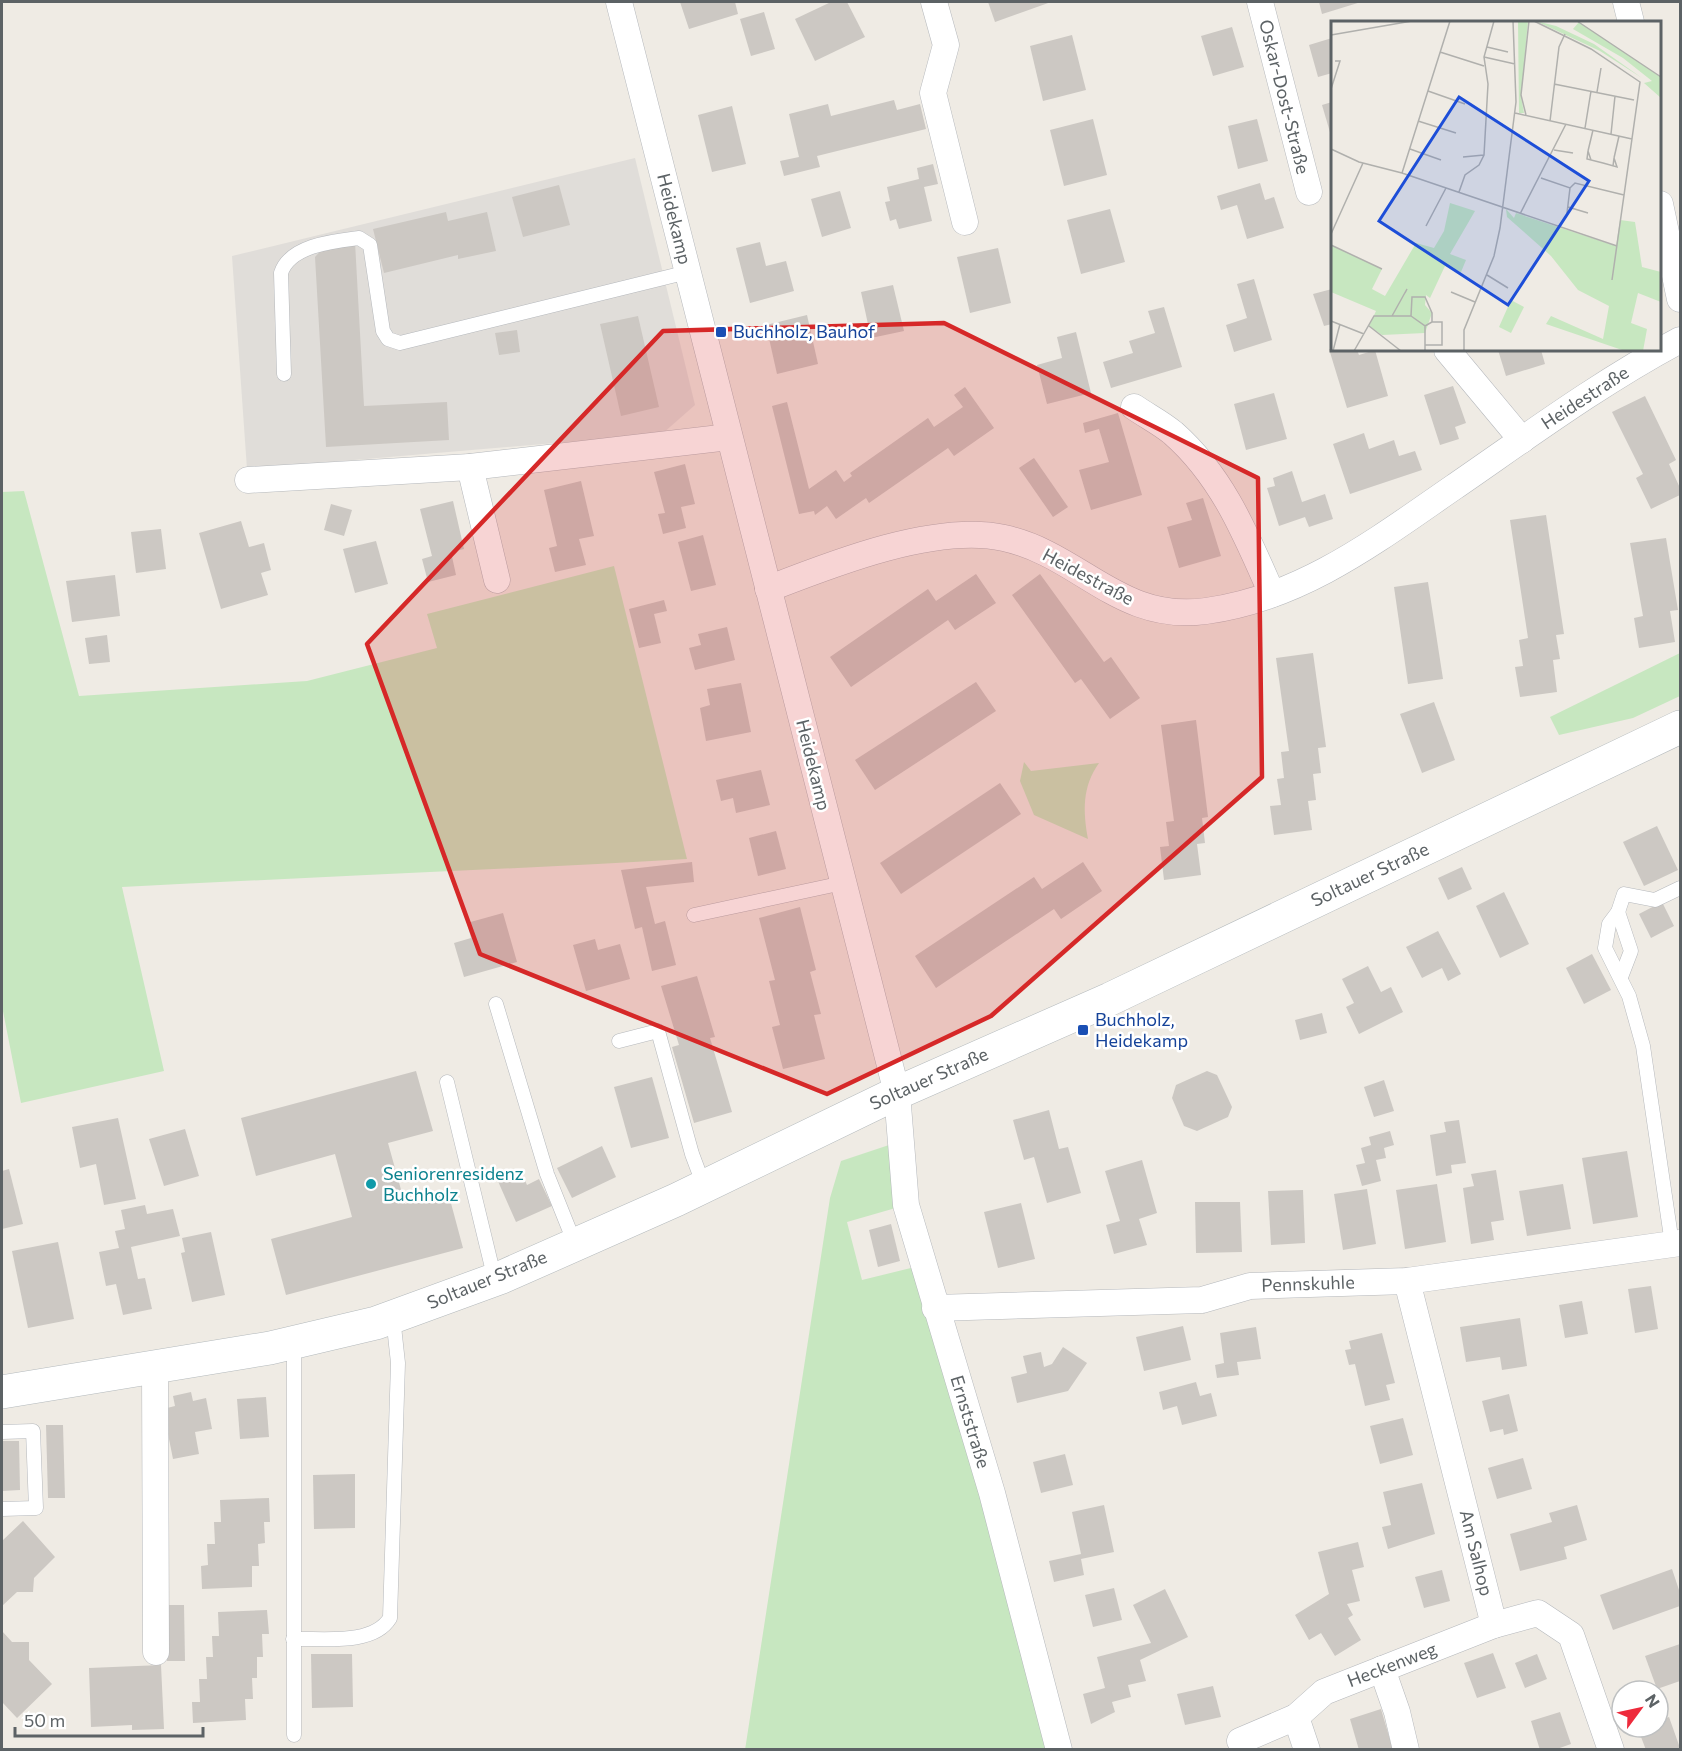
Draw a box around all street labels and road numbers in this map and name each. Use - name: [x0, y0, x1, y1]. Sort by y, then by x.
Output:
- street label: Oskar-Dost-Straße: [1255, 17, 1315, 176]
- street label: Heidekamp: [653, 171, 697, 267]
- street label: Heidestraße: [1537, 361, 1632, 434]
- street label: Heidestraße: [1039, 543, 1138, 609]
- street label: Heidekamp: [792, 717, 836, 813]
- street label: Soltauer Straße: [1307, 837, 1432, 911]
- street label: Soltauer Straße: [866, 1042, 991, 1114]
- street label: Soltauer Straße: [423, 1245, 550, 1313]
- street label: Pennskuhle: [1261, 1270, 1355, 1296]
- street label: Ernststraße: [946, 1373, 996, 1471]
- street label: Am Salhop: [1456, 1507, 1498, 1598]
- street label: Heckenweg: [1344, 1637, 1440, 1691]

